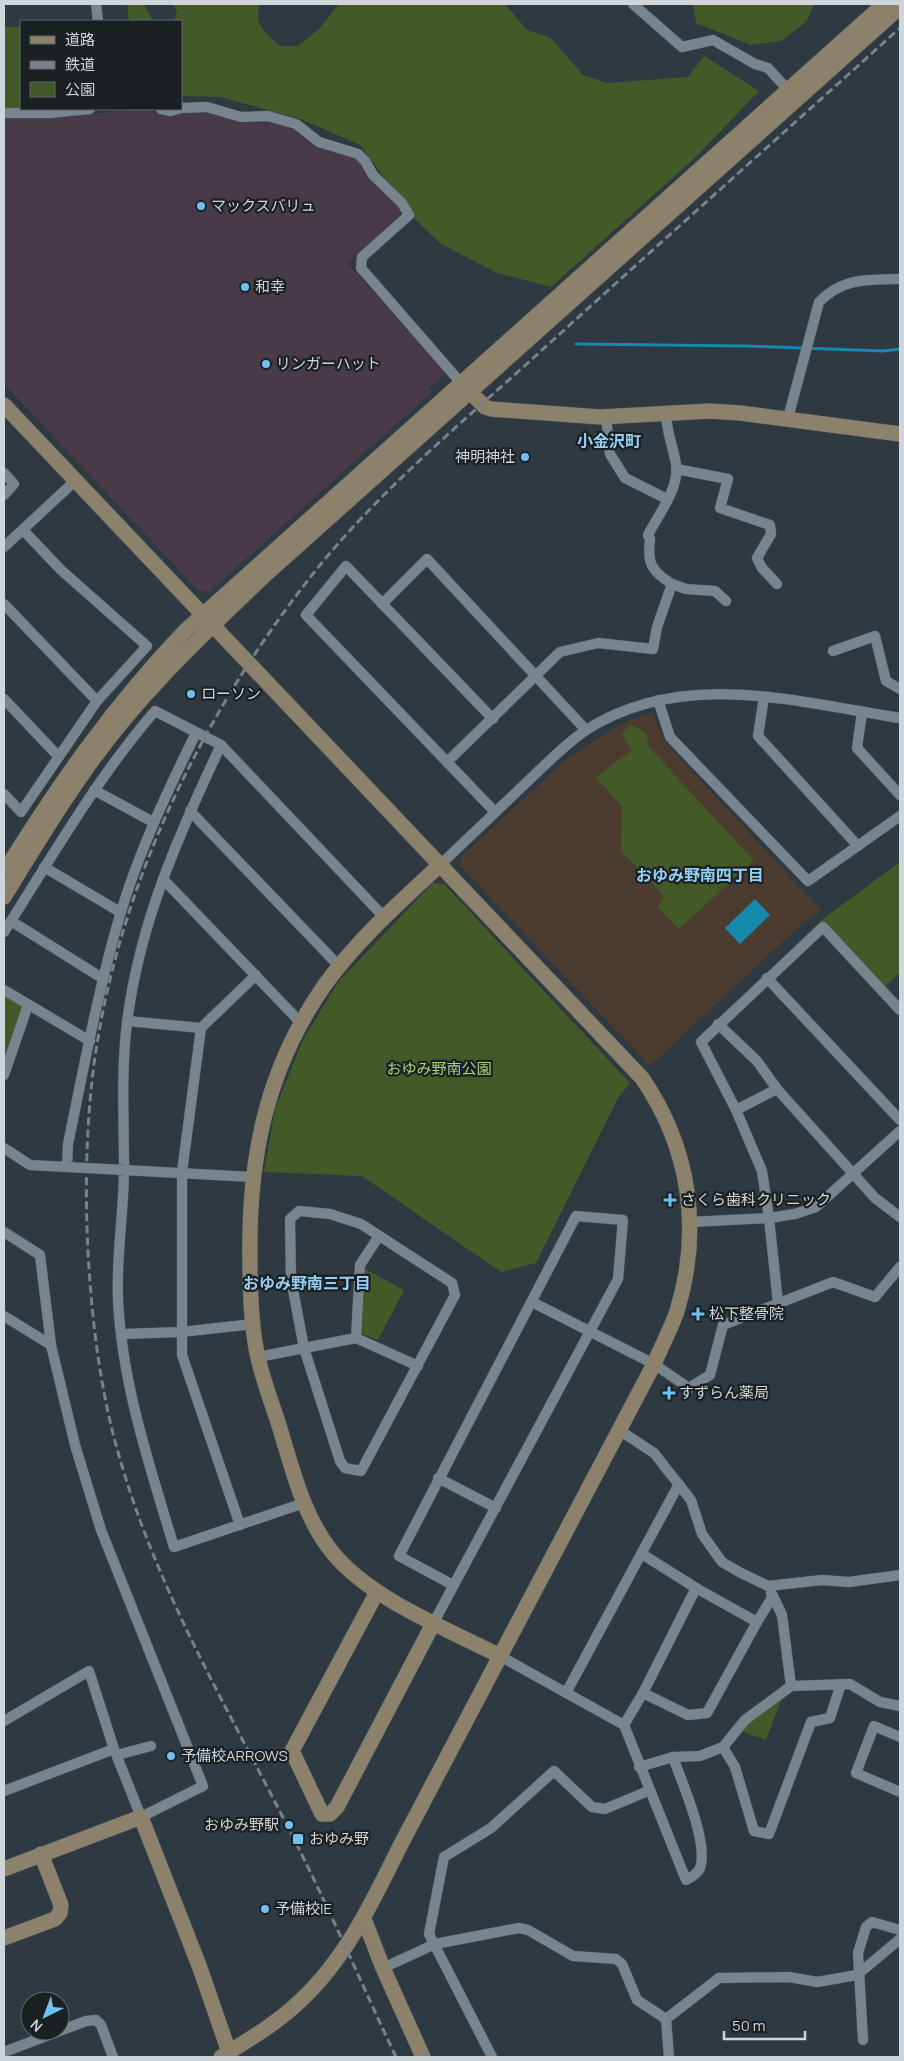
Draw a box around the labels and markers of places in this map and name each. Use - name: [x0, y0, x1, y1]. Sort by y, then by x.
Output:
- place label: マックスバリュ: [211, 195, 316, 216]
- marker: マックスバリュ: [195, 200, 207, 212]
- place label: 和幸: [255, 276, 285, 297]
- marker: 和幸: [239, 281, 251, 293]
- place label: リンガーハット: [276, 353, 381, 374]
- marker: リンガーハット: [260, 358, 272, 370]
- place label: 神明神社: [455, 446, 515, 467]
- marker: 神明神社: [519, 451, 531, 463]
- place label: ローソン: [201, 683, 261, 704]
- marker: ローソン: [185, 688, 197, 700]
- place label: さくら歯科クリニック: [681, 1189, 831, 1210]
- marker: さくら歯科クリニック: [663, 1193, 677, 1207]
- place label: 松下整骨院: [709, 1303, 784, 1324]
- marker: 松下整骨院: [691, 1307, 705, 1321]
- place label: すずらん薬局: [679, 1382, 769, 1403]
- marker: すずらん薬局: [663, 1387, 675, 1399]
- place label: 予備校ARROWS: [181, 1745, 288, 1766]
- marker: 予備校ARROWS: [165, 1750, 177, 1762]
- place label: おゆみ野駅: [204, 1814, 279, 1835]
- marker: おゆみ野駅: [283, 1819, 295, 1831]
- place label: おゆみ野: [309, 1828, 369, 1849]
- marker: おゆみ野: [291, 1832, 305, 1846]
- place label: 予備校IE: [275, 1898, 332, 1919]
- marker: 予備校IE: [259, 1903, 271, 1915]

